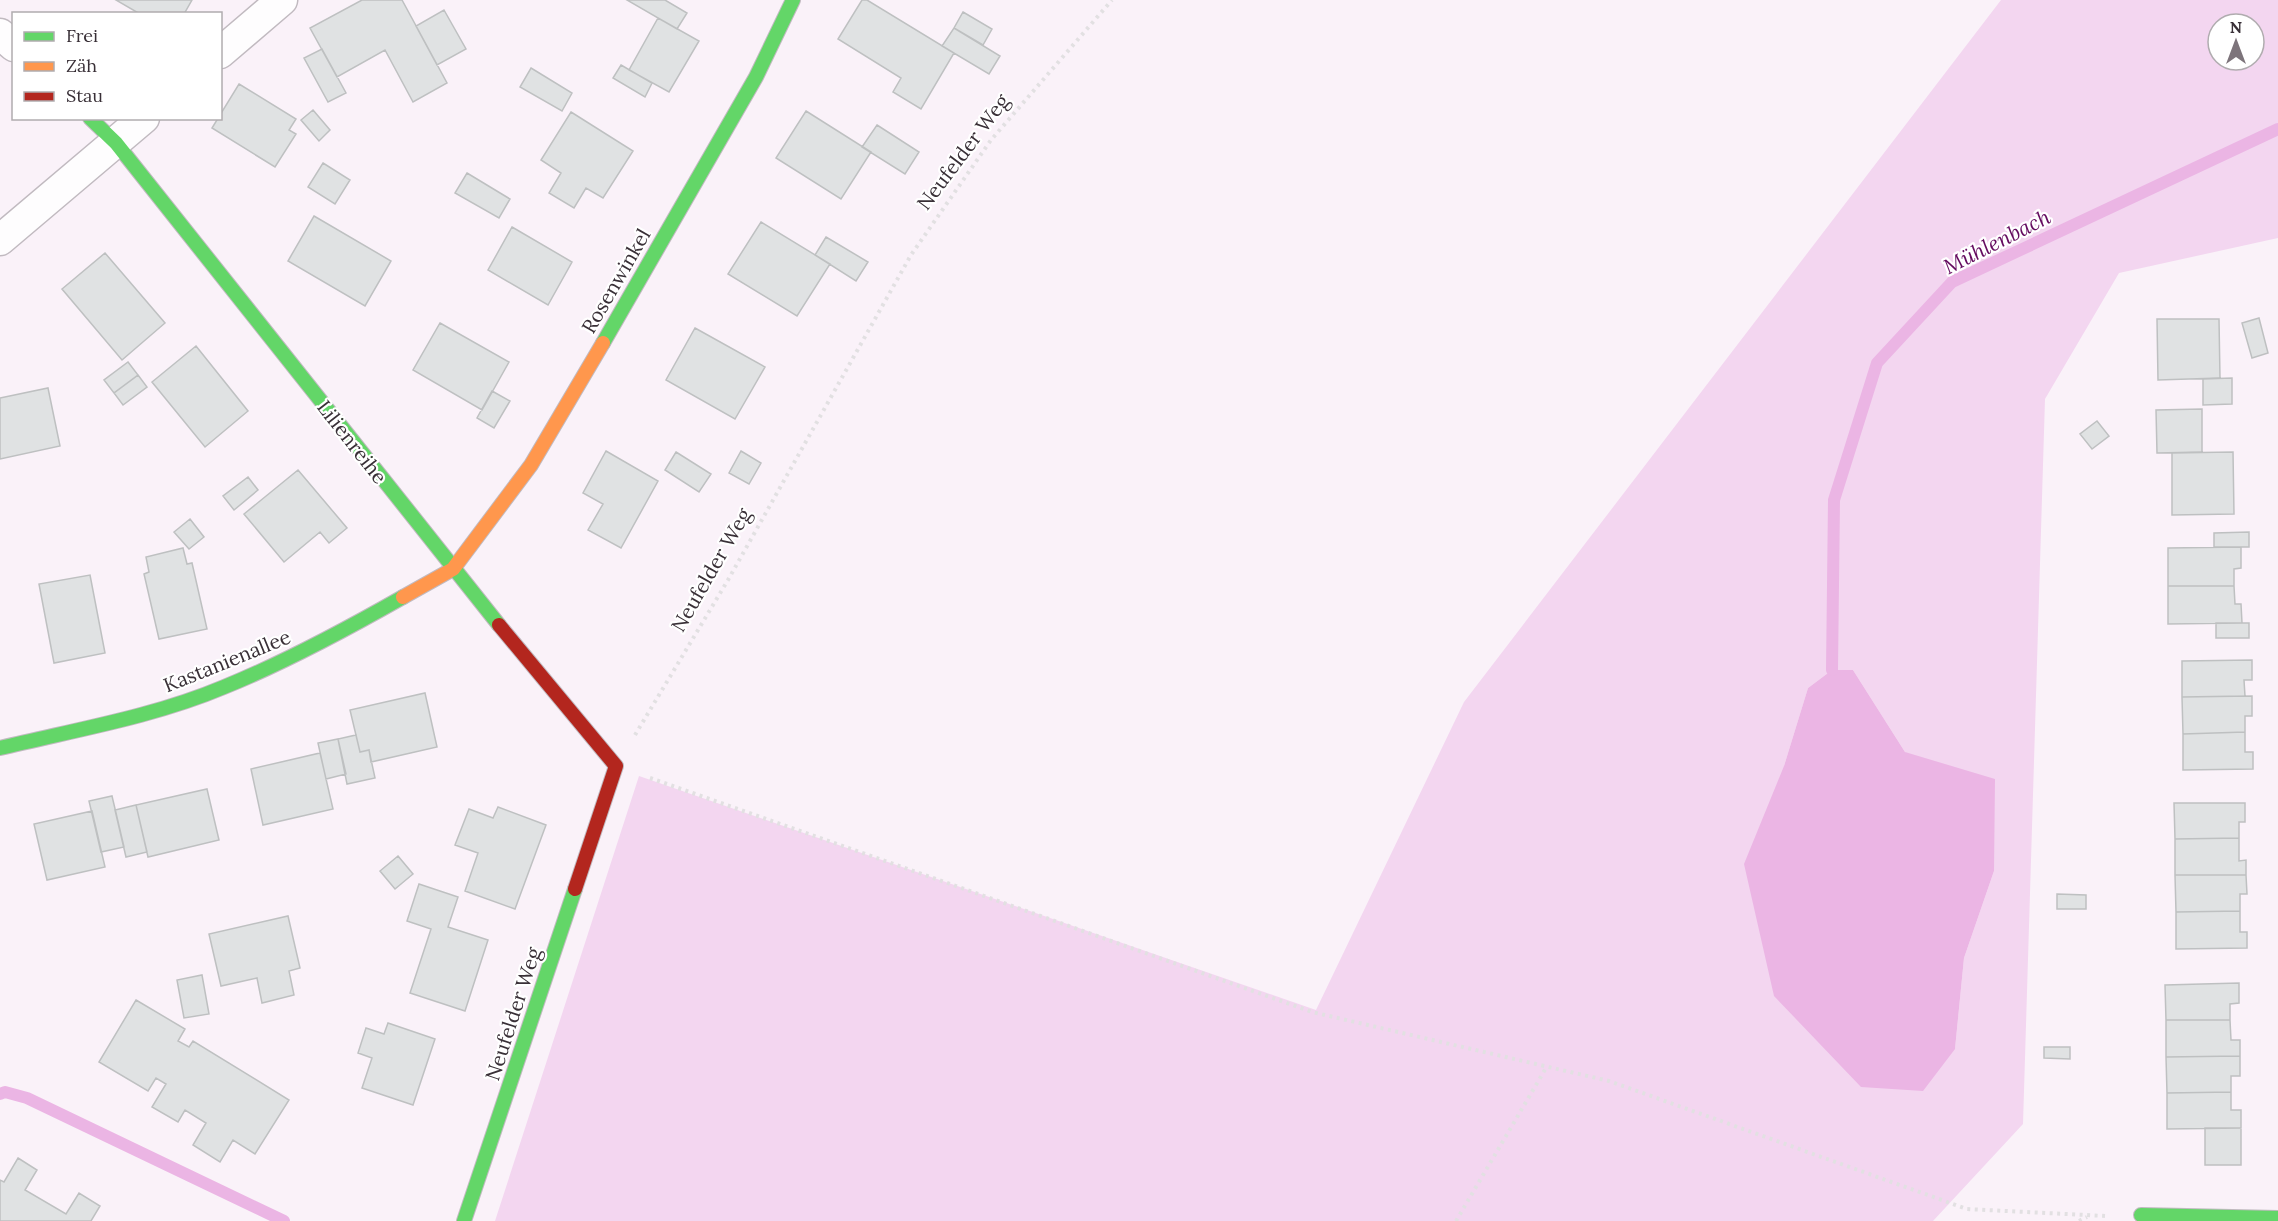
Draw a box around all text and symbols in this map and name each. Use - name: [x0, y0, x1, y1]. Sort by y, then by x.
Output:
- legend: [12, 12, 222, 120]
- north arrow: [2206, 12, 2266, 72]
- text: N: [2230, 17, 2242, 37]
- text: Frei: [66, 24, 98, 47]
- text: Zäh: [66, 54, 97, 77]
- text: Stau: [66, 84, 103, 107]
- street label: Neufelder Weg: [911, 88, 1015, 215]
- water label: Mühlenbach: [1939, 203, 2055, 280]
- street label: Rosenwinkel: [576, 224, 656, 338]
- street label: Lilienreihe: [312, 395, 393, 489]
- street label: Neufelder Weg: [665, 503, 756, 636]
- street label: Kastanienallee: [160, 624, 294, 697]
- street label: Neufelder Weg: [479, 943, 546, 1084]

